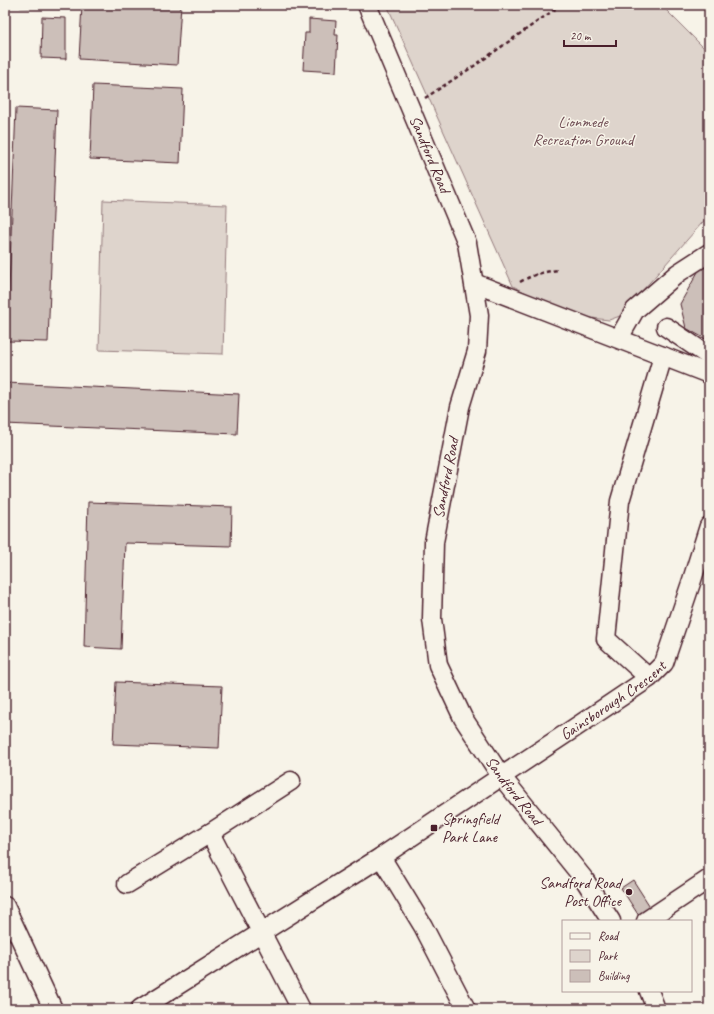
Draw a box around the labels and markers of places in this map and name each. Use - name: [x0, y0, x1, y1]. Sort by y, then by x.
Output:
- place label: Springfield Park Lane: [442, 809, 502, 847]
- marker: Springfield Park Lane: [429, 823, 439, 833]
- place label: Sandford Road Post Office: [539, 873, 624, 911]
- marker: Sandford Road Post Office: [624, 887, 634, 897]

